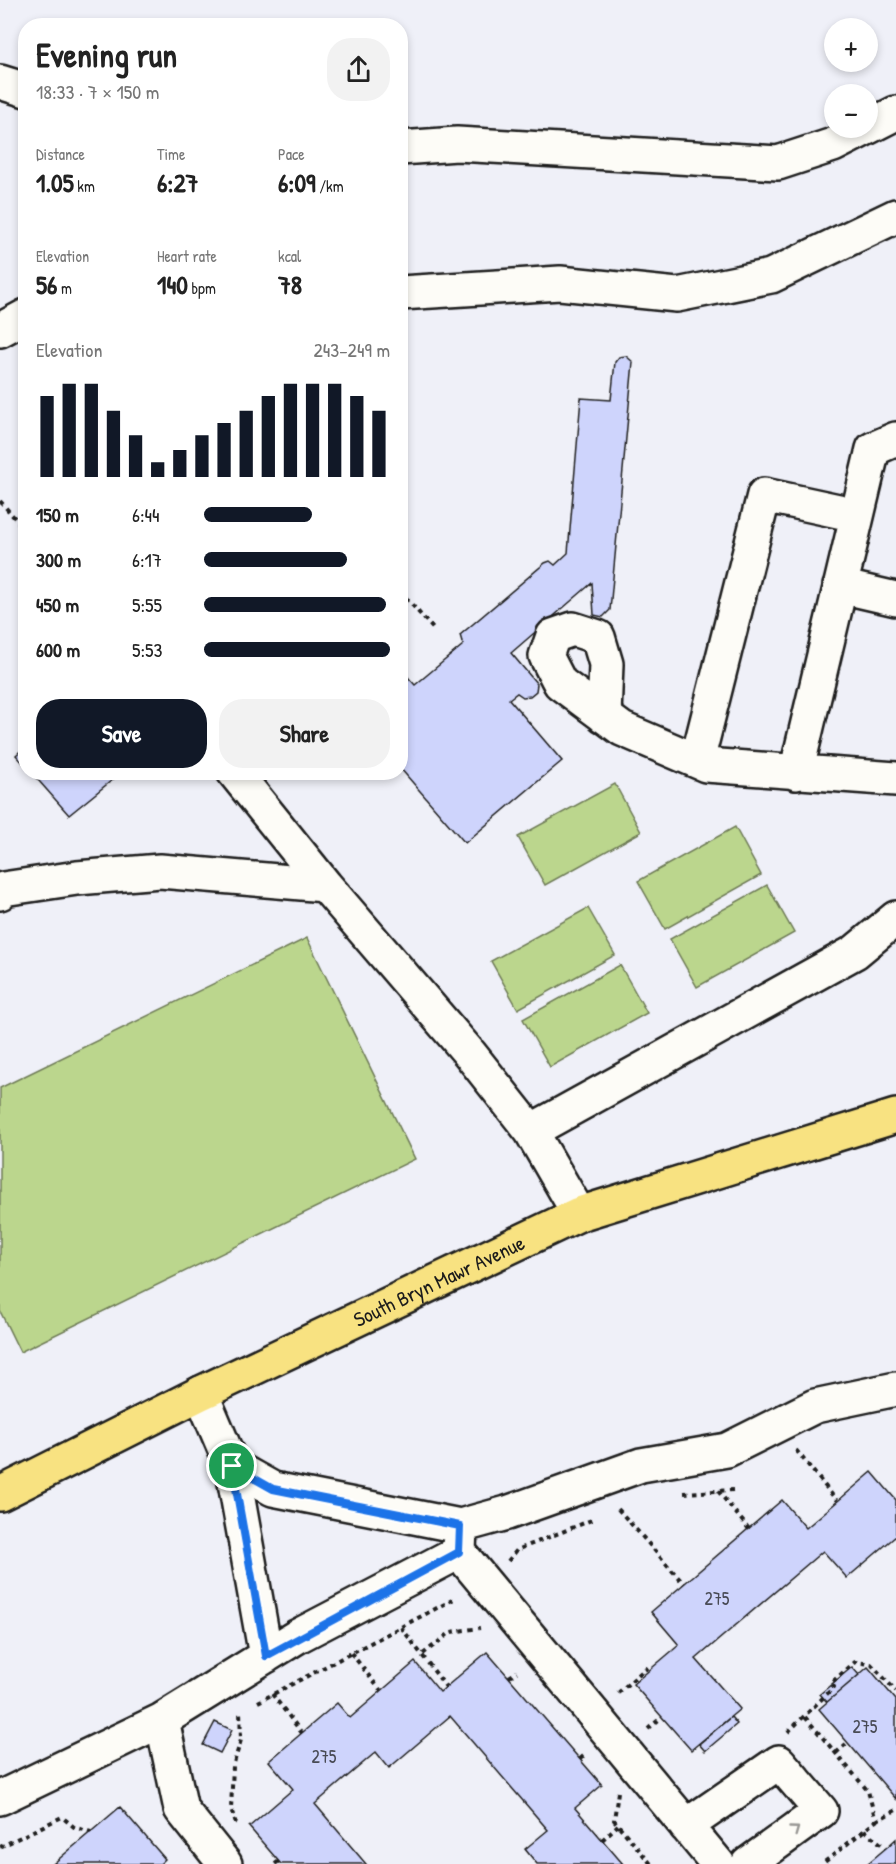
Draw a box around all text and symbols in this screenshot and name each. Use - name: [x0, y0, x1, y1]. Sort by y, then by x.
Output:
- map controls: [824, 18, 878, 138]
- button: +: [824, 18, 878, 72]
- text: Evening run: [36, 33, 177, 77]
- button: share: [327, 38, 390, 101]
- text: 18:33 · 7 × 150 m: [36, 78, 159, 105]
- button: −: [824, 84, 878, 138]
- text: Distance: [36, 143, 85, 165]
- text: Time: [157, 143, 185, 165]
- text: Pace: [278, 143, 305, 165]
- text: 1.05: [36, 165, 74, 200]
- text: 6:27: [157, 165, 198, 200]
- text: 6:09: [278, 165, 316, 200]
- text: km: [74, 175, 95, 197]
- text: /km: [316, 175, 344, 197]
- text: Elevation: [36, 245, 89, 267]
- text: Heart rate: [157, 245, 217, 267]
- text: kcal: [278, 245, 301, 267]
- text: 56: [36, 267, 57, 302]
- text: 140: [157, 267, 188, 302]
- text: 78: [278, 267, 302, 302]
- text: m: [57, 277, 72, 299]
- text: bpm: [188, 277, 216, 299]
- text: Elevation: [36, 336, 102, 363]
- text: 243–249 m: [313, 336, 390, 363]
- text: 150 m: [36, 501, 79, 528]
- text: 6:44: [132, 501, 160, 528]
- text: 300 m: [36, 546, 81, 573]
- text: 6:17: [132, 546, 162, 573]
- text: 450 m: [36, 591, 79, 618]
- text: 5:55: [132, 591, 162, 618]
- text: 600 m: [36, 636, 80, 663]
- text: 5:53: [132, 636, 163, 663]
- button: Save: [36, 699, 207, 768]
- button: Share: [219, 699, 390, 768]
- street label: South Bryn Mawr Avenue: [348, 1227, 529, 1333]
- pin: [206, 1440, 257, 1491]
- icon: arrive: [215, 1449, 248, 1482]
- house number: 275: [705, 1586, 730, 1611]
- house number: 275: [853, 1714, 878, 1739]
- house number: 275: [312, 1744, 337, 1769]
- one-way arrow: [788, 1826, 799, 1837]

